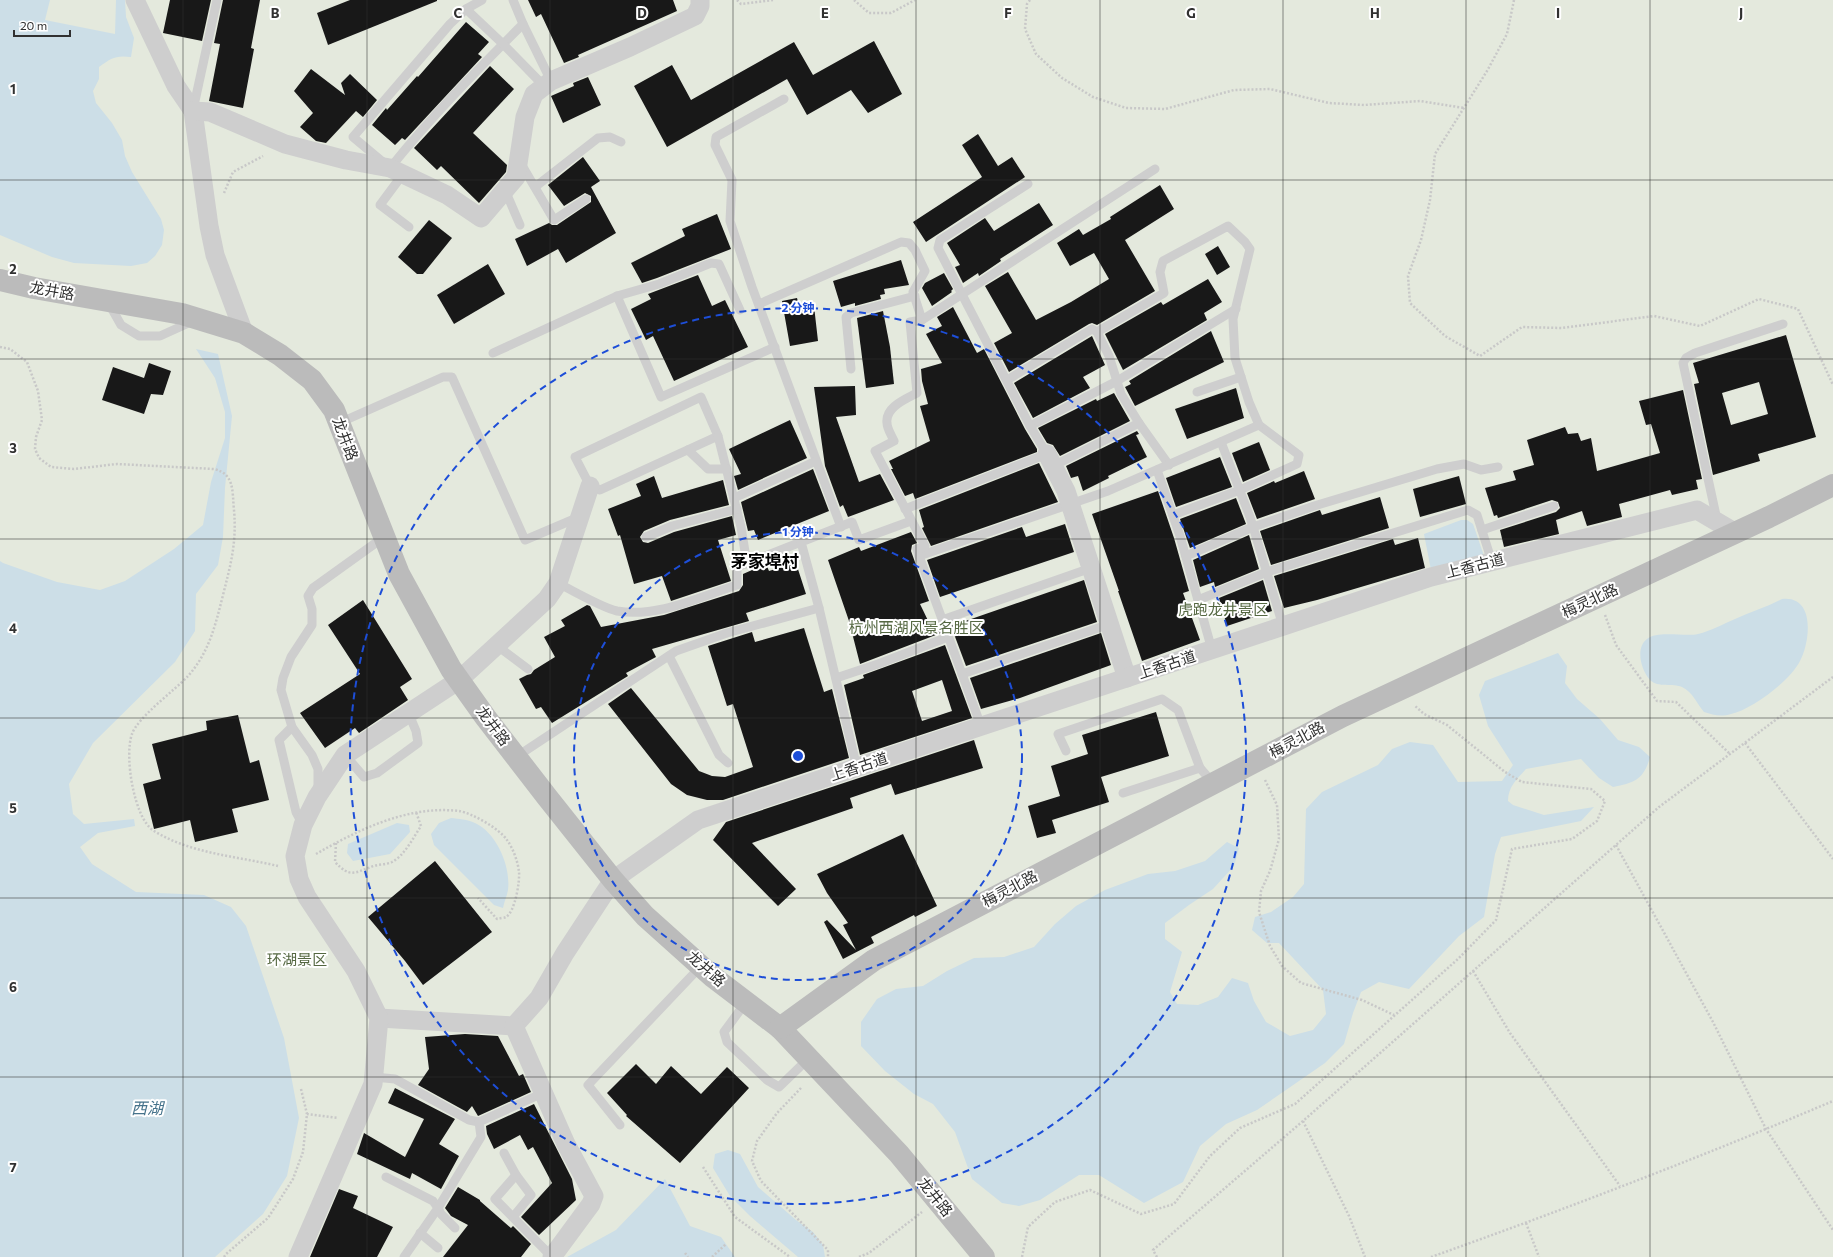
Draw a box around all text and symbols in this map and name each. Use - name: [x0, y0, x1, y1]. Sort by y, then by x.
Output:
- text: B: [271, 5, 280, 21]
- text: C: [454, 5, 463, 21]
- text: D: [637, 5, 647, 21]
- text: E: [821, 5, 829, 21]
- text: F: [1004, 5, 1012, 21]
- text: G: [1186, 5, 1196, 21]
- text: H: [1370, 5, 1380, 21]
- text: I: [1556, 5, 1560, 21]
- text: J: [1739, 5, 1743, 21]
- scale bar: [14, 12, 70, 38]
- text: 20 m: [20, 18, 47, 32]
- text: 1: [10, 81, 16, 97]
- text: 2: [9, 261, 17, 277]
- street label: 龙井路: [28, 277, 76, 303]
- text: 2 分钟: [781, 300, 815, 314]
- street label: 龙井路: [329, 414, 362, 463]
- text: 3: [9, 440, 17, 456]
- text: 1 分钟: [782, 524, 814, 538]
- street label: 上香古道: [1443, 549, 1506, 581]
- district label: 茅家埠村: [731, 550, 799, 571]
- street label: 梅灵北路: [1559, 579, 1621, 621]
- park label: 虎跑龙井景区: [1178, 600, 1268, 618]
- park label: 杭州西湖风景名胜区: [848, 618, 984, 636]
- text: 4: [9, 620, 17, 636]
- street label: 上香古道: [1135, 646, 1198, 682]
- street label: 龙井路: [473, 702, 515, 749]
- street label: 梅灵北路: [1266, 717, 1327, 761]
- street label: 上香古道: [827, 748, 890, 784]
- centre of rings: [791, 749, 805, 763]
- text: 5: [9, 800, 17, 816]
- street label: 梅灵北路: [979, 866, 1040, 910]
- street label: 龙井路: [684, 947, 730, 990]
- park label: 环湖景区: [267, 950, 327, 968]
- text: 6: [9, 979, 17, 995]
- water label: 西湖: [131, 1098, 166, 1117]
- text: 7: [9, 1159, 17, 1175]
- street label: 龙井路: [915, 1173, 957, 1220]

